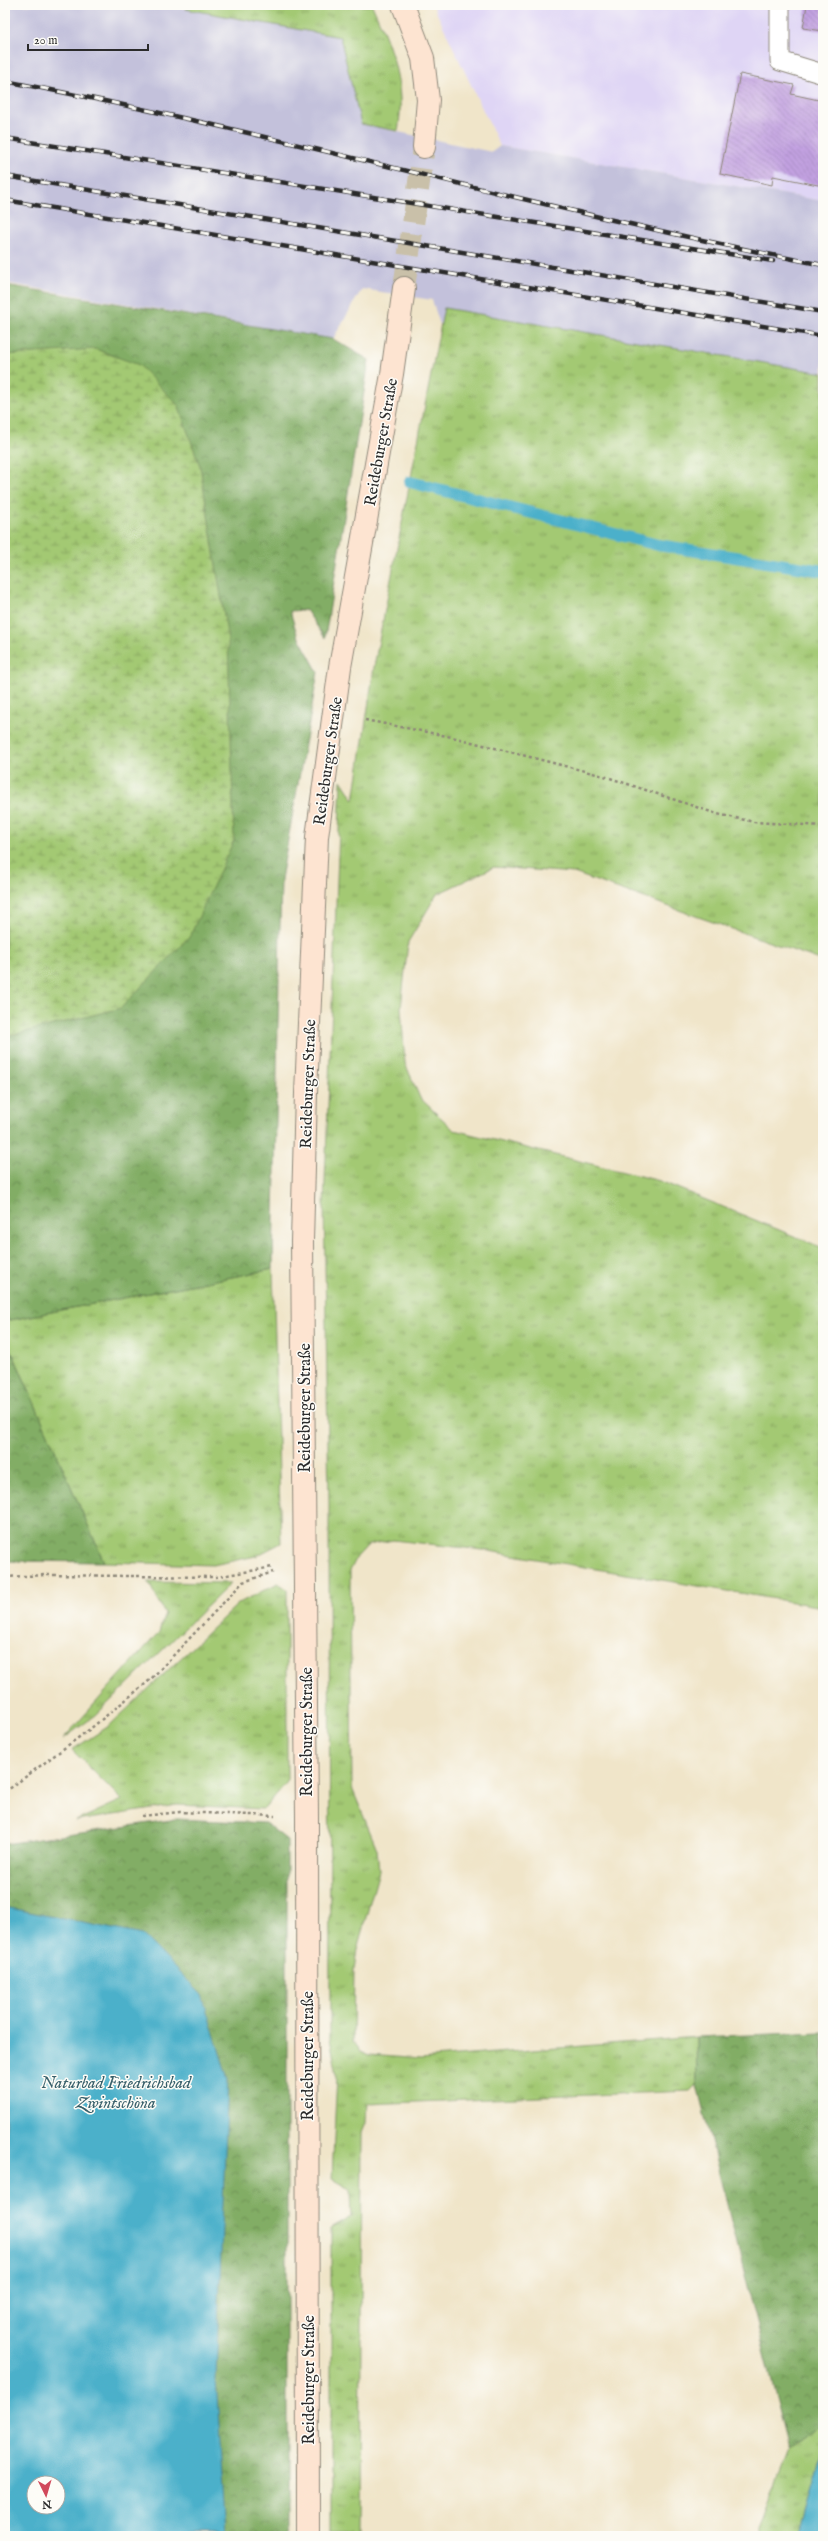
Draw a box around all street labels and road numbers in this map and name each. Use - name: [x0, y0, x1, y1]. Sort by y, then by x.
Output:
- street label: Reideburger Straße: [361, 377, 403, 508]
- street label: Reideburger Straße: [310, 696, 348, 827]
- street label: Reideburger Straße: [297, 1019, 321, 1149]
- street label: Reideburger Straße: [296, 1343, 316, 1473]
- street label: Reideburger Straße: [298, 1667, 318, 1797]
- street label: Reideburger Straße: [299, 1991, 319, 2121]
- street label: Reideburger Straße: [300, 2315, 320, 2445]

